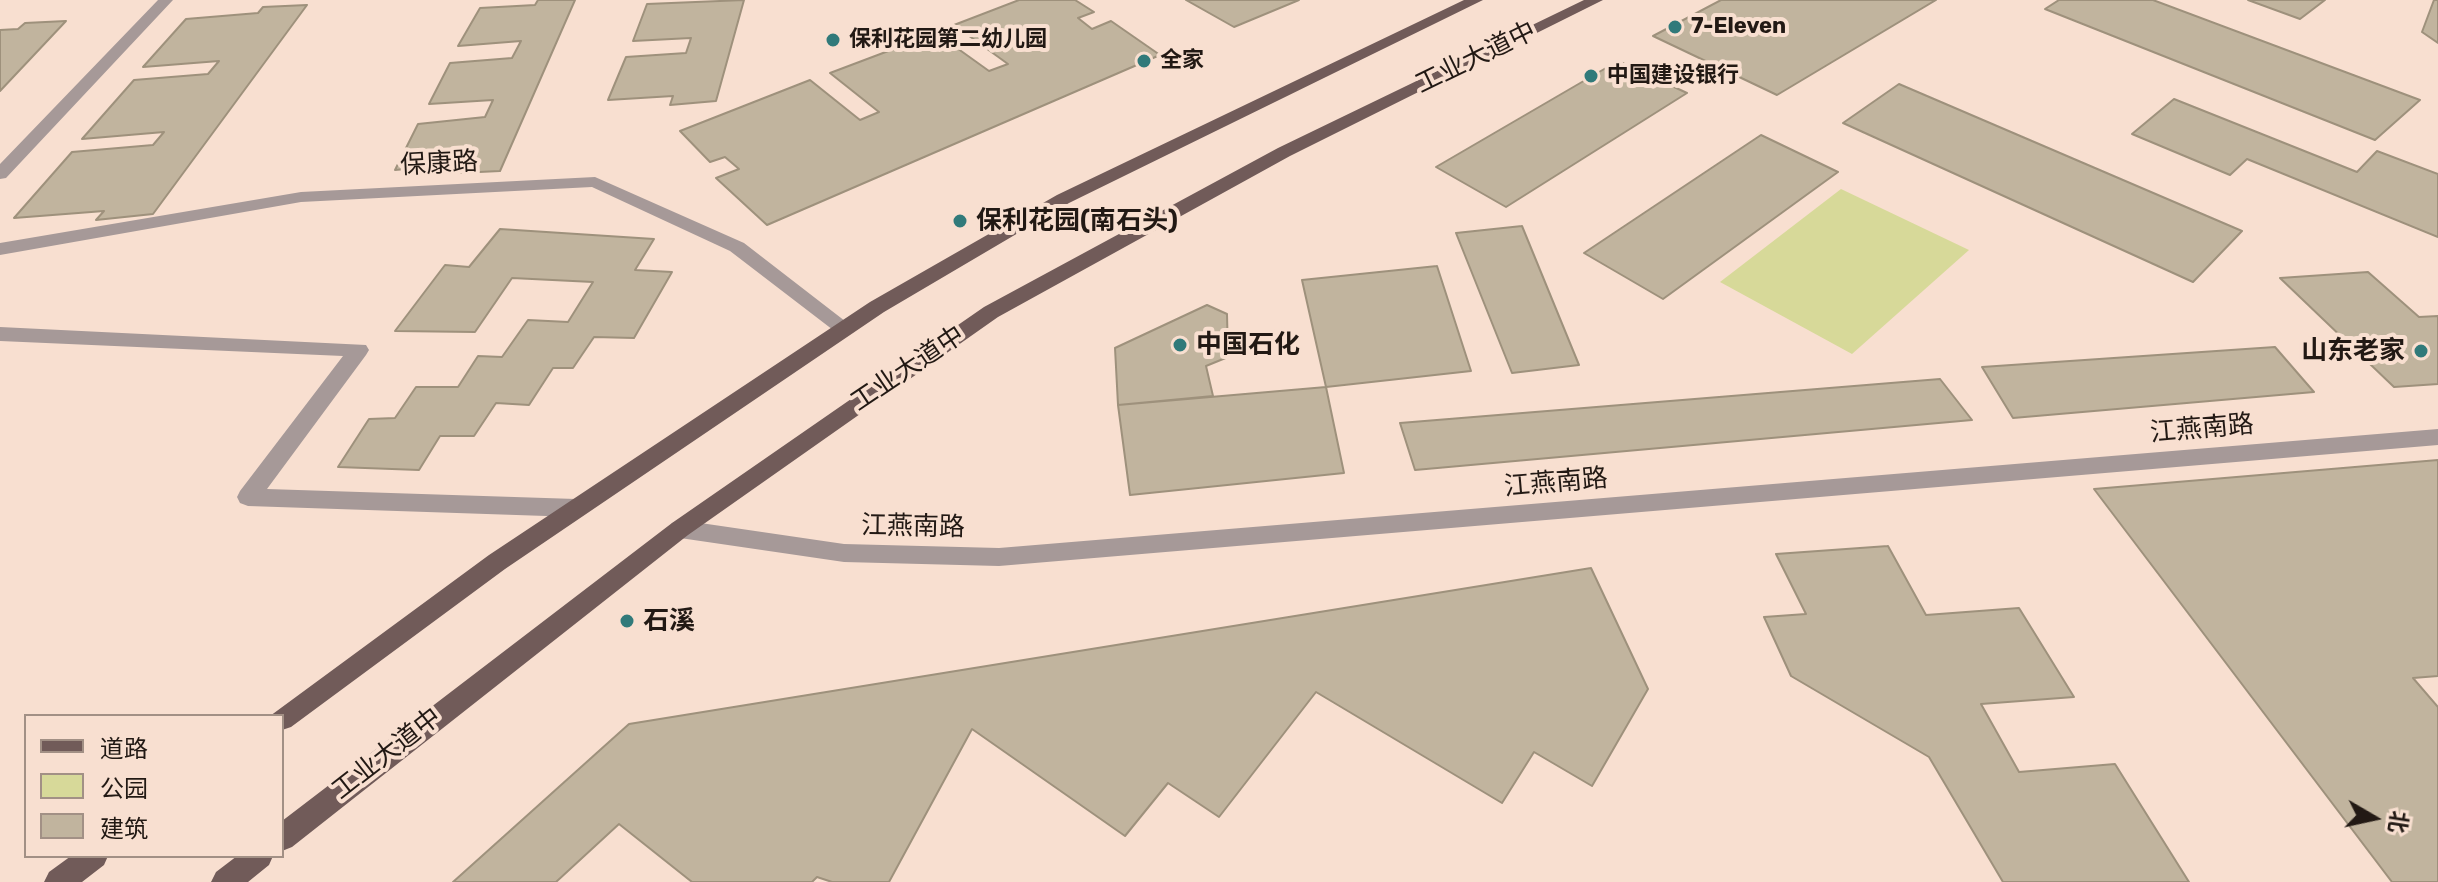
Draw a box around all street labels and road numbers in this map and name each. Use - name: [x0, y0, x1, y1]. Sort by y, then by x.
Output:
- street label: 工业大道中: [1411, 15, 1541, 101]
- street label: 保康路: [399, 146, 479, 182]
- street label: 工业大道中: [845, 320, 971, 418]
- street label: 江燕南路: [2149, 409, 2255, 449]
- street label: 江燕南路: [1503, 463, 1609, 503]
- street label: 江燕南路: [861, 510, 965, 544]
- street label: 工业大道中: [326, 702, 448, 806]

